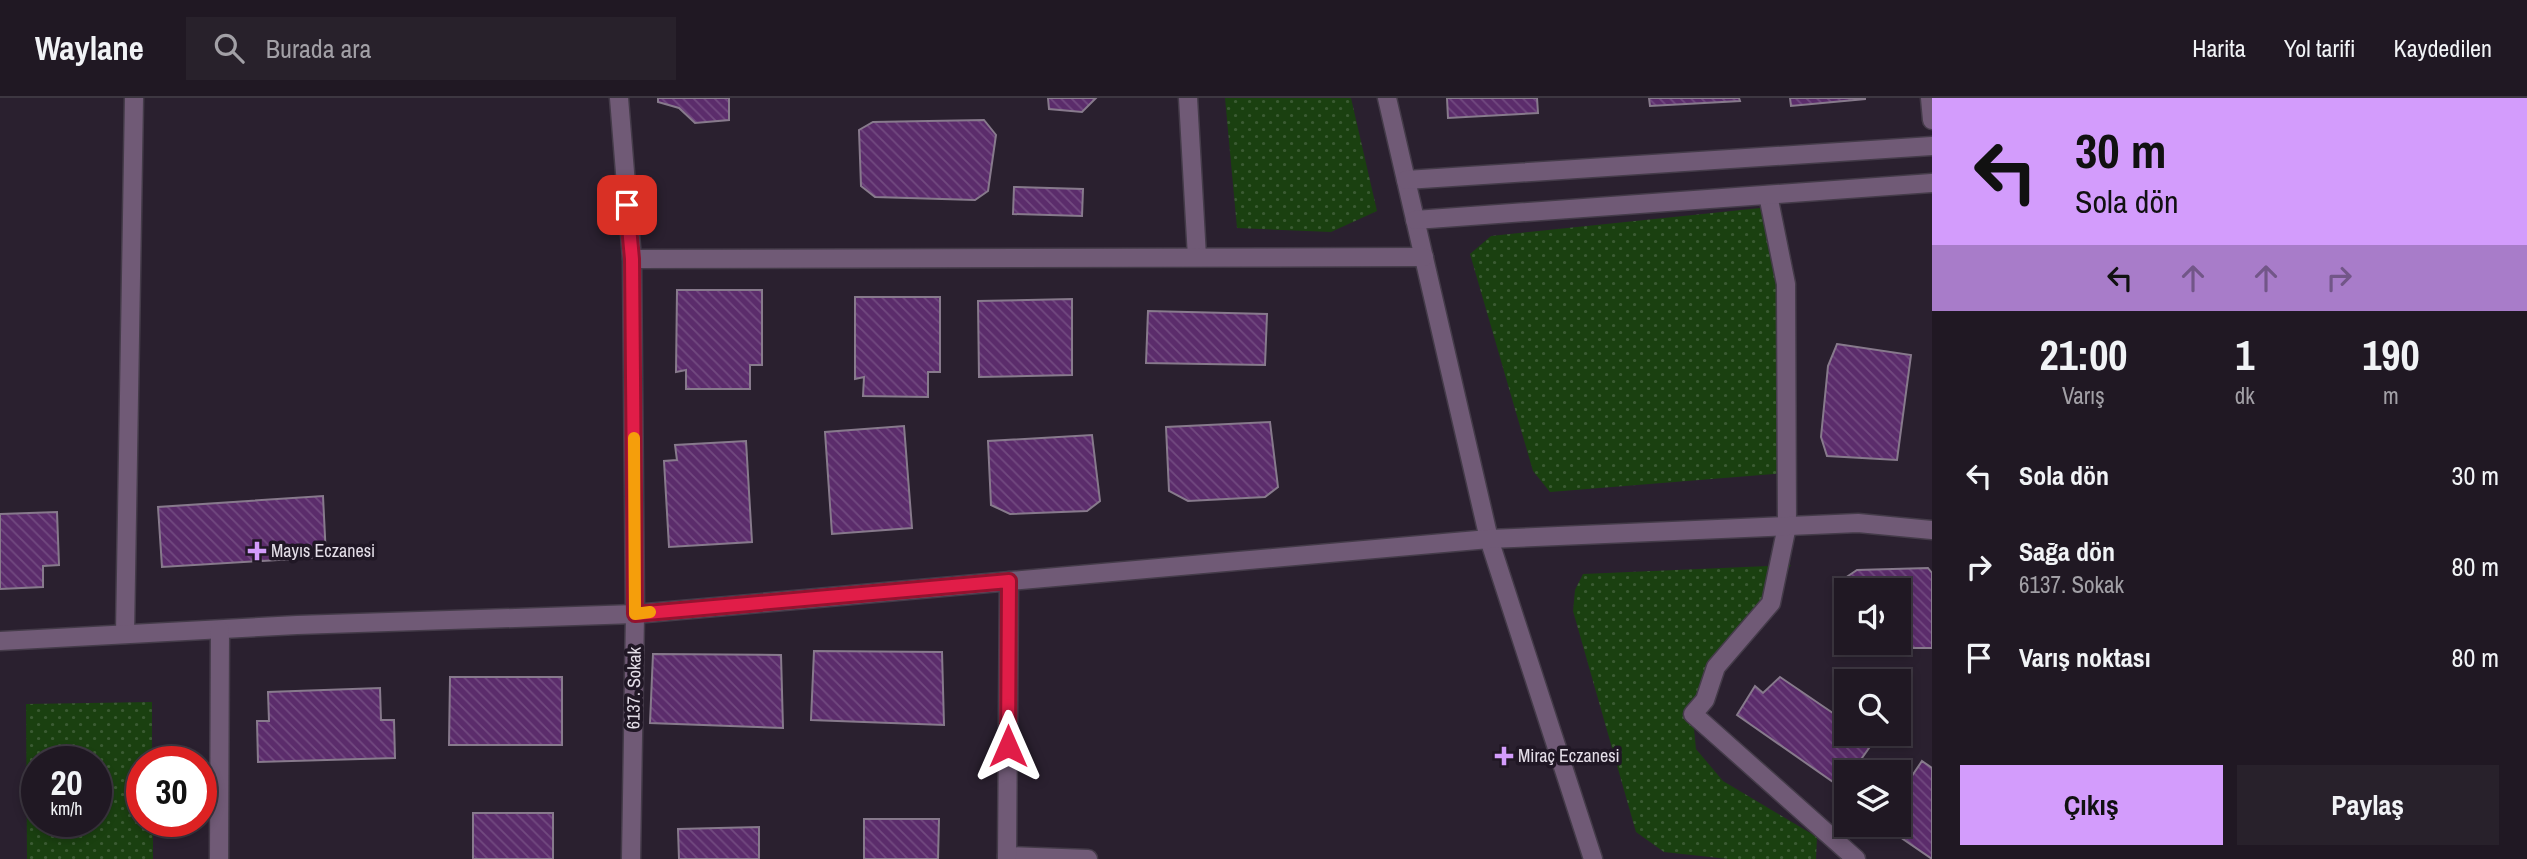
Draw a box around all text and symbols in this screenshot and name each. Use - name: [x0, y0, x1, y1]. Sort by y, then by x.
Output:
- search box: [186, 17, 676, 80]
- text: Waylane: [35, 26, 144, 70]
- icon: search: [210, 29, 248, 67]
- text: Burada ara: [266, 31, 371, 66]
- text: Harita: [2192, 32, 2246, 64]
- text: Yol tarifi: [2284, 32, 2356, 64]
- text: Kaydedilen: [2394, 32, 2492, 64]
- text: 30 m: [2075, 117, 2167, 183]
- icon: left: [1960, 126, 2051, 217]
- pin: [597, 175, 657, 235]
- text: Sola dön: [2075, 180, 2179, 223]
- icon: arrive: [608, 186, 646, 224]
- icon: left: [2101, 259, 2139, 297]
- icon: ahead: [2174, 259, 2212, 297]
- icon: ahead: [2247, 259, 2285, 297]
- icon: right: [2320, 259, 2358, 297]
- text: 21:00: [2039, 327, 2127, 383]
- text: 1: [2235, 327, 2254, 383]
- text: 190: [2362, 327, 2420, 383]
- text: Varış: [2062, 380, 2105, 411]
- text: dk: [2235, 380, 2255, 411]
- text: m: [2383, 380, 2399, 411]
- icon: left: [1960, 457, 1998, 495]
- text: Sola dön: [2019, 458, 2109, 493]
- text: 30 m: [2452, 458, 2499, 493]
- text: Sağa dön: [2019, 534, 2115, 569]
- place label: Mayıs Eczanesi: [271, 538, 375, 563]
- marker: Mayıs Eczanesi: [249, 543, 265, 559]
- icon: right: [1960, 548, 1998, 586]
- text: 80 m: [2452, 549, 2499, 584]
- text: 6137. Sokak: [2019, 569, 2124, 600]
- map controls: [1834, 578, 1911, 837]
- button: sound: [1834, 578, 1911, 655]
- icon: arrive: [1960, 639, 1998, 677]
- text: Varış noktası: [2019, 640, 2151, 675]
- text: 80 m: [2452, 640, 2499, 675]
- street label: 6137. Sokak: [620, 646, 647, 729]
- button: search: [1834, 669, 1911, 746]
- position arrow: [971, 709, 1045, 783]
- place label: Miraç Eczanesi: [1518, 743, 1620, 768]
- speed limit sign: 30: [126, 746, 217, 837]
- marker: Miraç Eczanesi: [1496, 748, 1512, 764]
- text: 20: [51, 759, 82, 806]
- button: layers: [1834, 760, 1911, 837]
- button: Çıkış: [1960, 765, 2223, 845]
- button: Paylaş: [2237, 765, 2499, 845]
- text: km/h: [51, 796, 83, 821]

